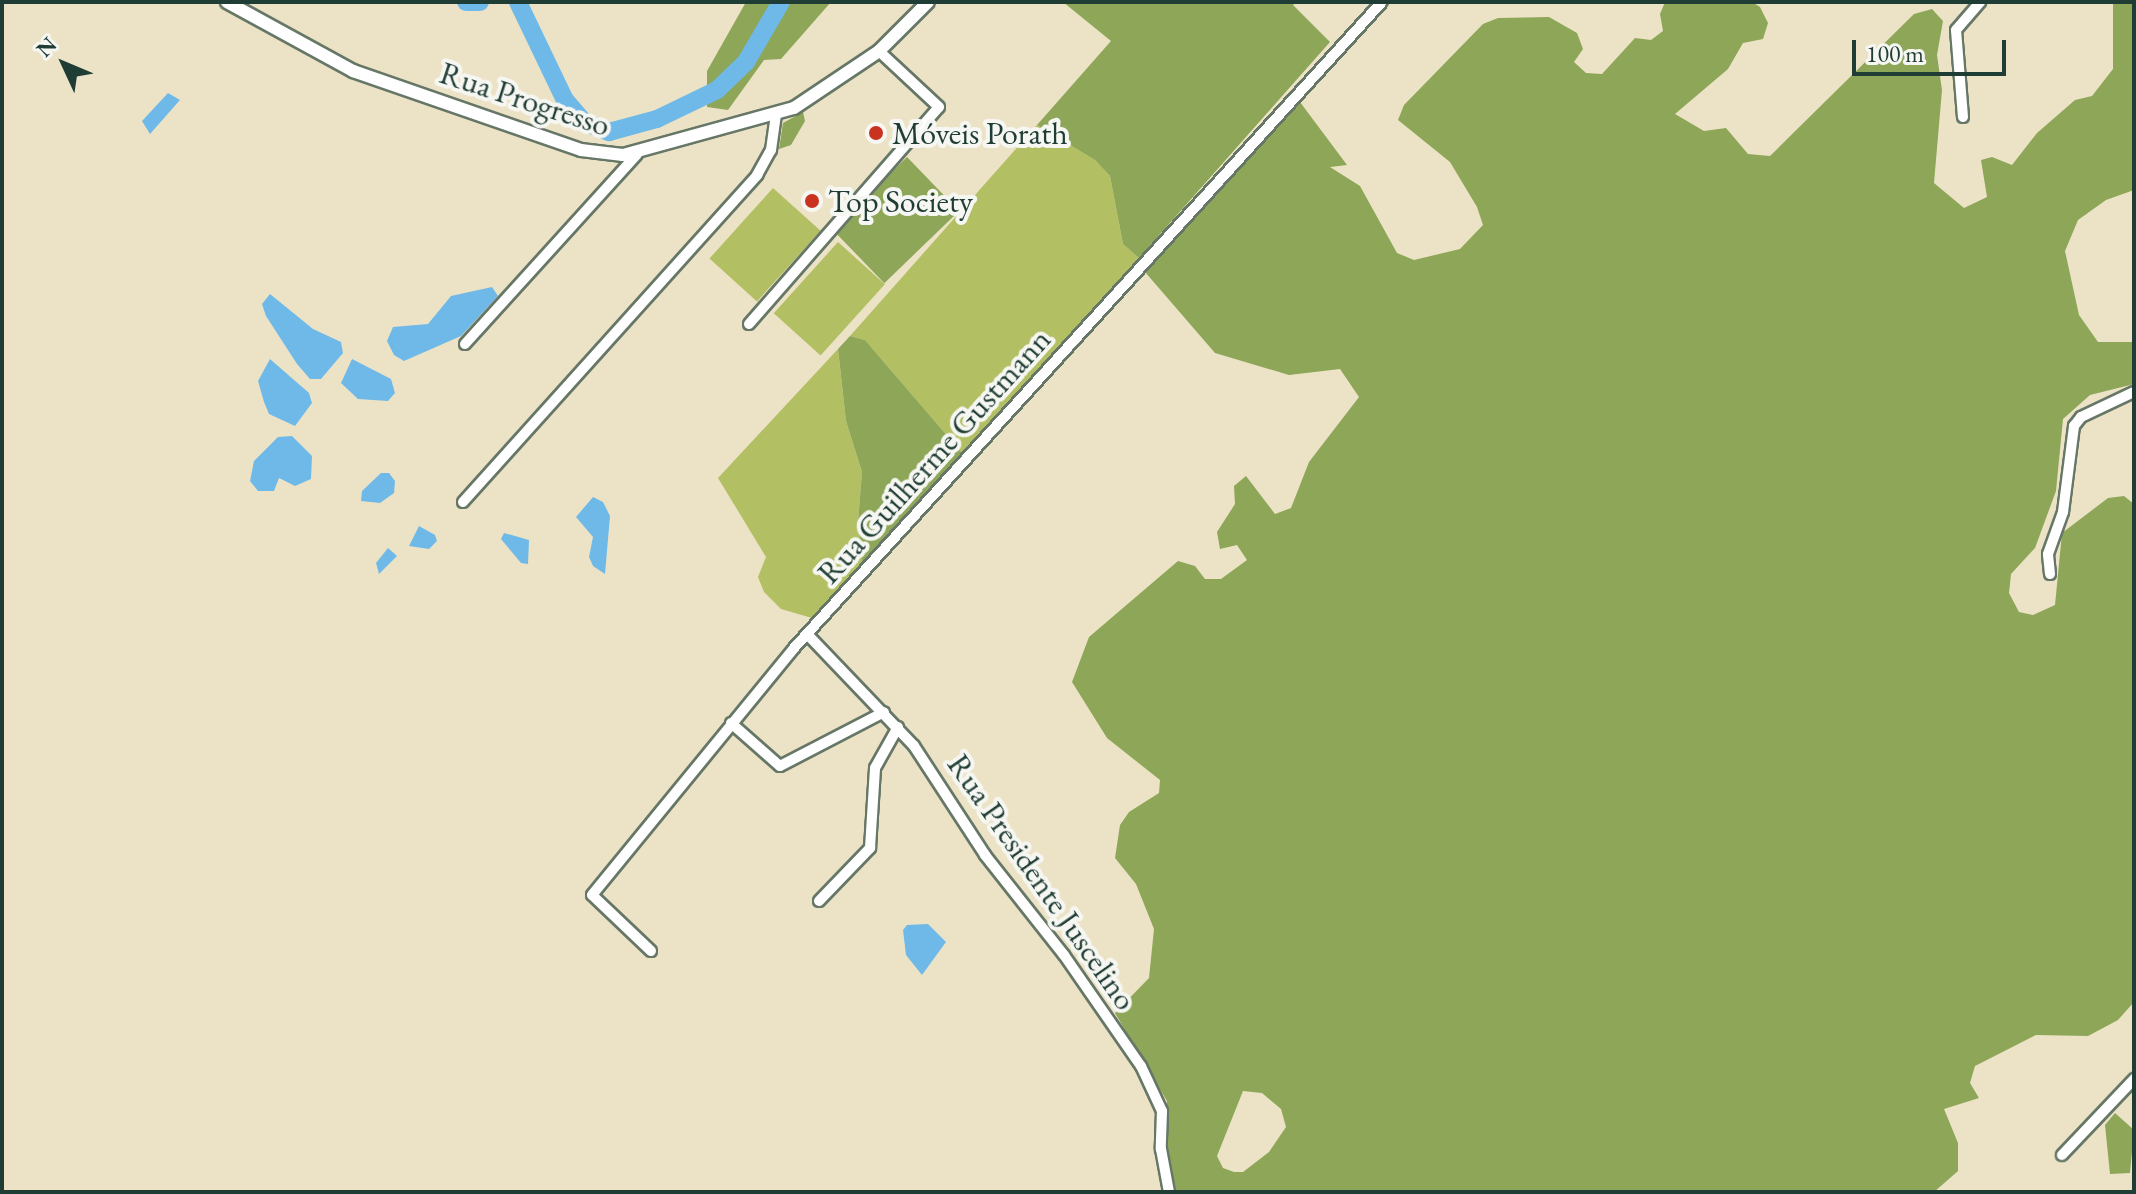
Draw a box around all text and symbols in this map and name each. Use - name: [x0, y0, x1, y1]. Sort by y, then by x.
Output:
- north arrow: [24, 24, 104, 104]
- scale bar: [1856, 24, 2010, 74]
- text: N: [30, 31, 63, 63]
- text: 100 m: [1866, 38, 1924, 69]
- street label: Rua Progresso: [435, 53, 615, 145]
- place label: Móveis Porath: [892, 114, 1068, 152]
- marker: Móveis Porath: [867, 124, 885, 142]
- place label: Top Society: [828, 182, 973, 220]
- marker: Top Society: [803, 192, 821, 210]
- street label: Rua Guilherme Gustmann: [809, 321, 1059, 591]
- street label: Rua Presidente Juscelino: [939, 747, 1145, 1017]

